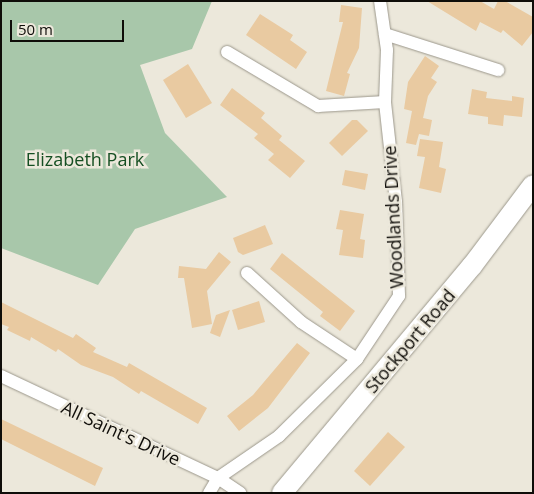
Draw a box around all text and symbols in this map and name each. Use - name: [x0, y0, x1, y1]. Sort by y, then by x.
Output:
- scale bar: [12, 10, 126, 42]
- text: 50 m: [18, 19, 53, 39]
- street label: Woodlands Drive: [378, 145, 408, 289]
- park label: Elizabeth Park: [26, 148, 144, 170]
- street label: Stockport Road: [360, 285, 460, 397]
- street label: All Saint's Drive: [58, 396, 184, 470]

